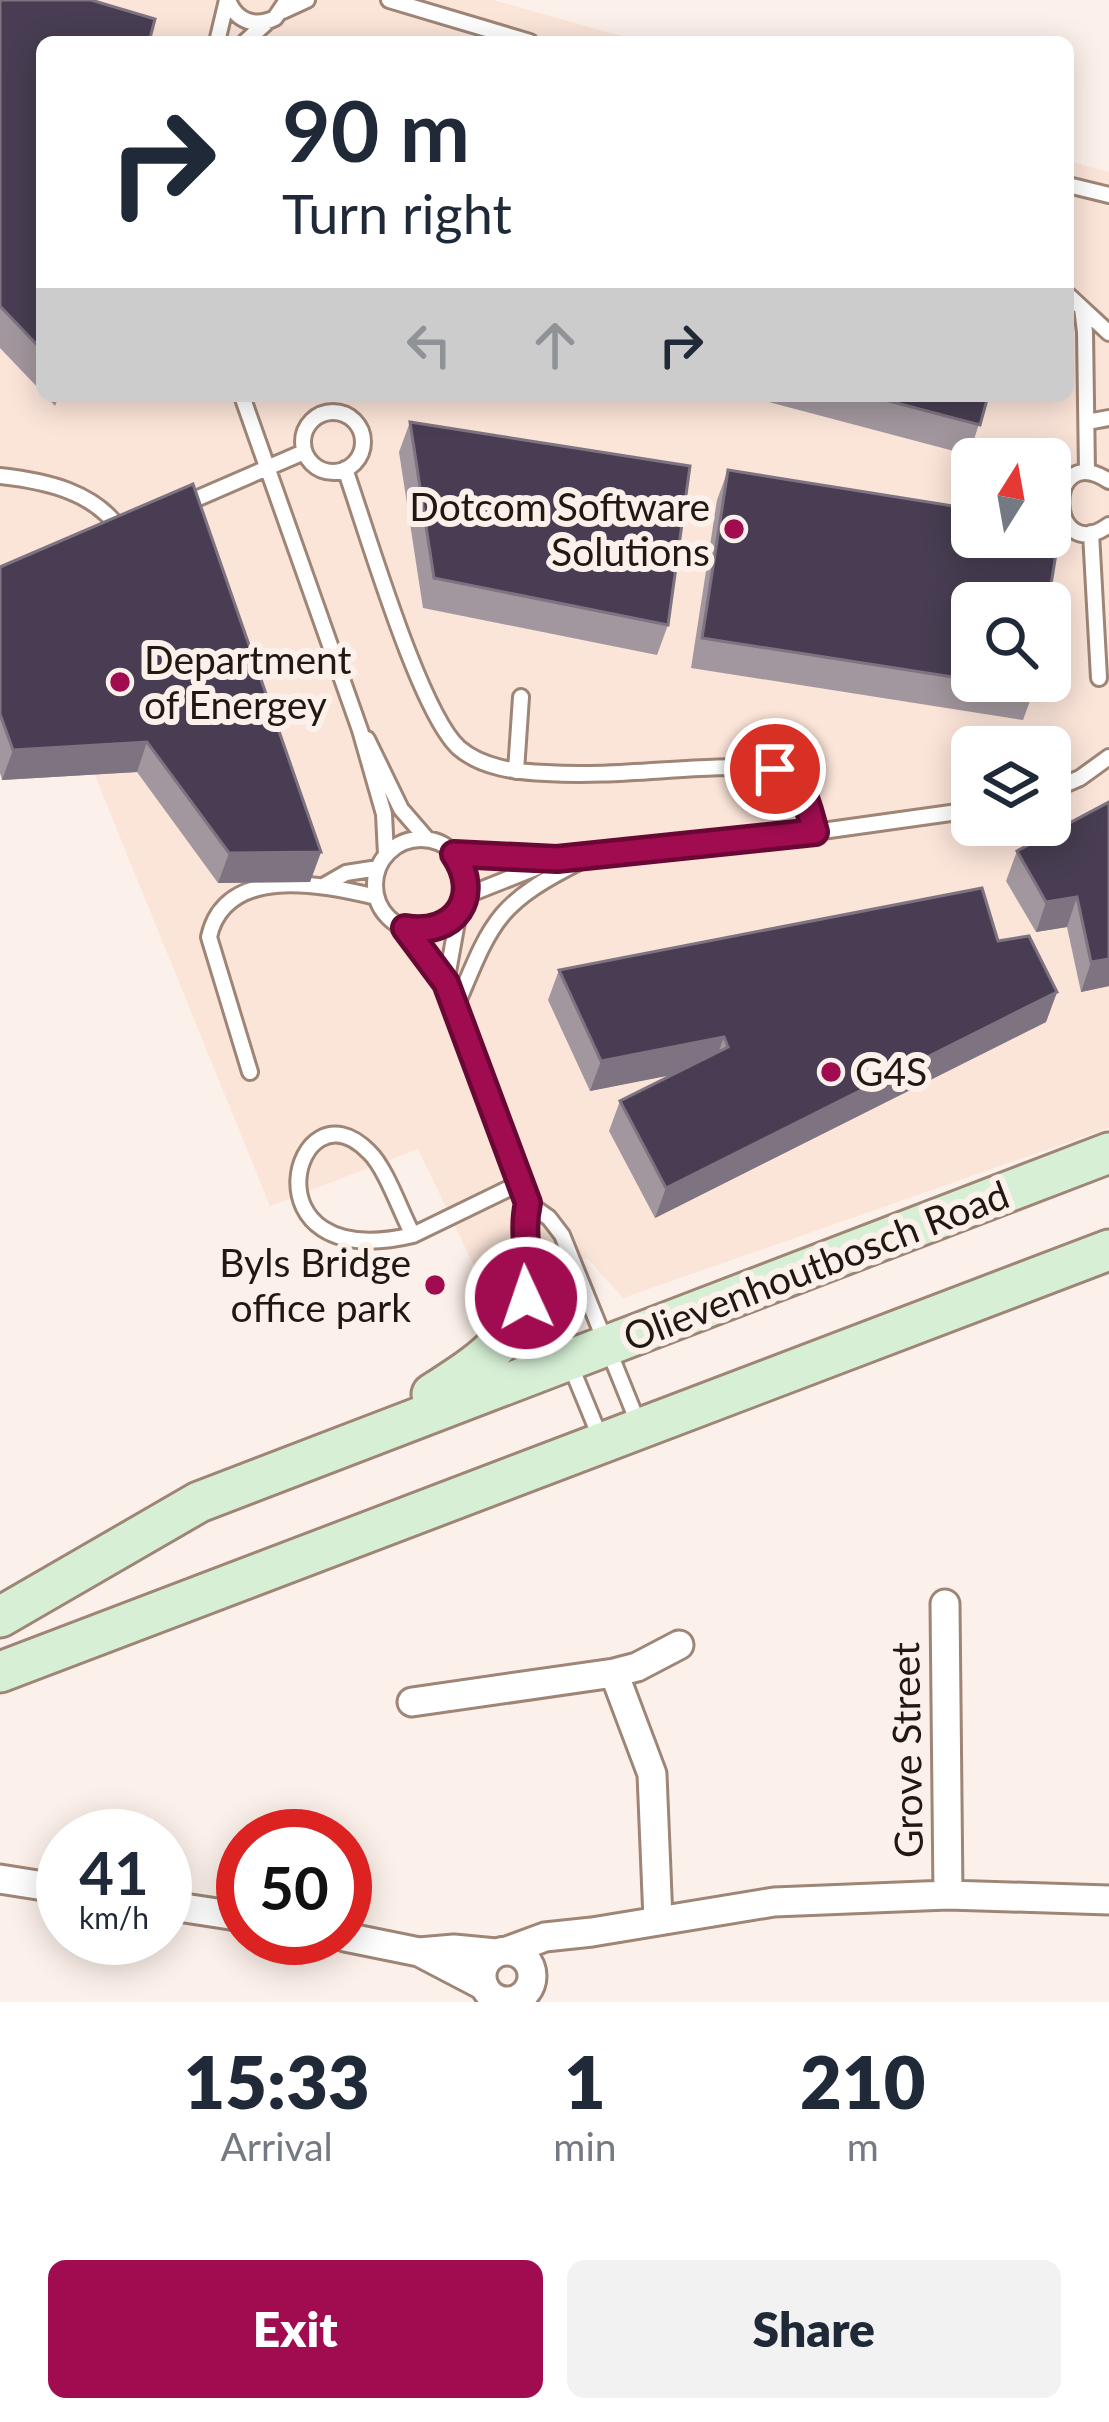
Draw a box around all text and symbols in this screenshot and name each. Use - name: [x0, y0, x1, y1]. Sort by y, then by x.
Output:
- text: 90 m: [282, 79, 470, 180]
- icon: right: [84, 84, 240, 240]
- text: Turn right: [282, 181, 512, 246]
- icon: left: [396, 312, 462, 378]
- icon: ahead: [522, 312, 588, 378]
- icon: right: [648, 312, 714, 378]
- north arrow: [951, 438, 1071, 558]
- map controls: [951, 438, 1071, 846]
- place label: Dotcom Software Solutions: [409, 483, 710, 574]
- marker: Dotcom Software Solutions: [721, 516, 747, 542]
- button: search: [951, 582, 1071, 702]
- place label: Department of Energey: [144, 636, 352, 727]
- marker: Department of Energey: [107, 669, 133, 695]
- pin: [724, 718, 826, 820]
- button: layers: [951, 726, 1071, 846]
- icon: arrive: [742, 736, 808, 802]
- place label: G4S: [855, 1048, 927, 1094]
- marker: G4S: [818, 1059, 844, 1085]
- street label: Olievenhoutbosch Road: [617, 1170, 1015, 1360]
- position arrow: [463, 1235, 589, 1361]
- place label: Byls Bridge office park: [219, 1239, 411, 1330]
- marker: Byls Bridge office park: [422, 1272, 448, 1298]
- street label: Grove Street: [881, 1642, 931, 1858]
- speed limit sign: 50: [216, 1809, 372, 1965]
- text: 41: [79, 1836, 149, 1908]
- text: km/h: [79, 1899, 149, 1935]
- text: 15:33: [184, 2038, 370, 2124]
- text: 1: [564, 2038, 606, 2124]
- text: 210: [800, 2038, 925, 2124]
- text: Arrival: [220, 2123, 333, 2169]
- text: min: [553, 2123, 617, 2169]
- text: m: [847, 2123, 879, 2169]
- button: Exit: [48, 2260, 543, 2398]
- button: Share: [567, 2260, 1061, 2398]

